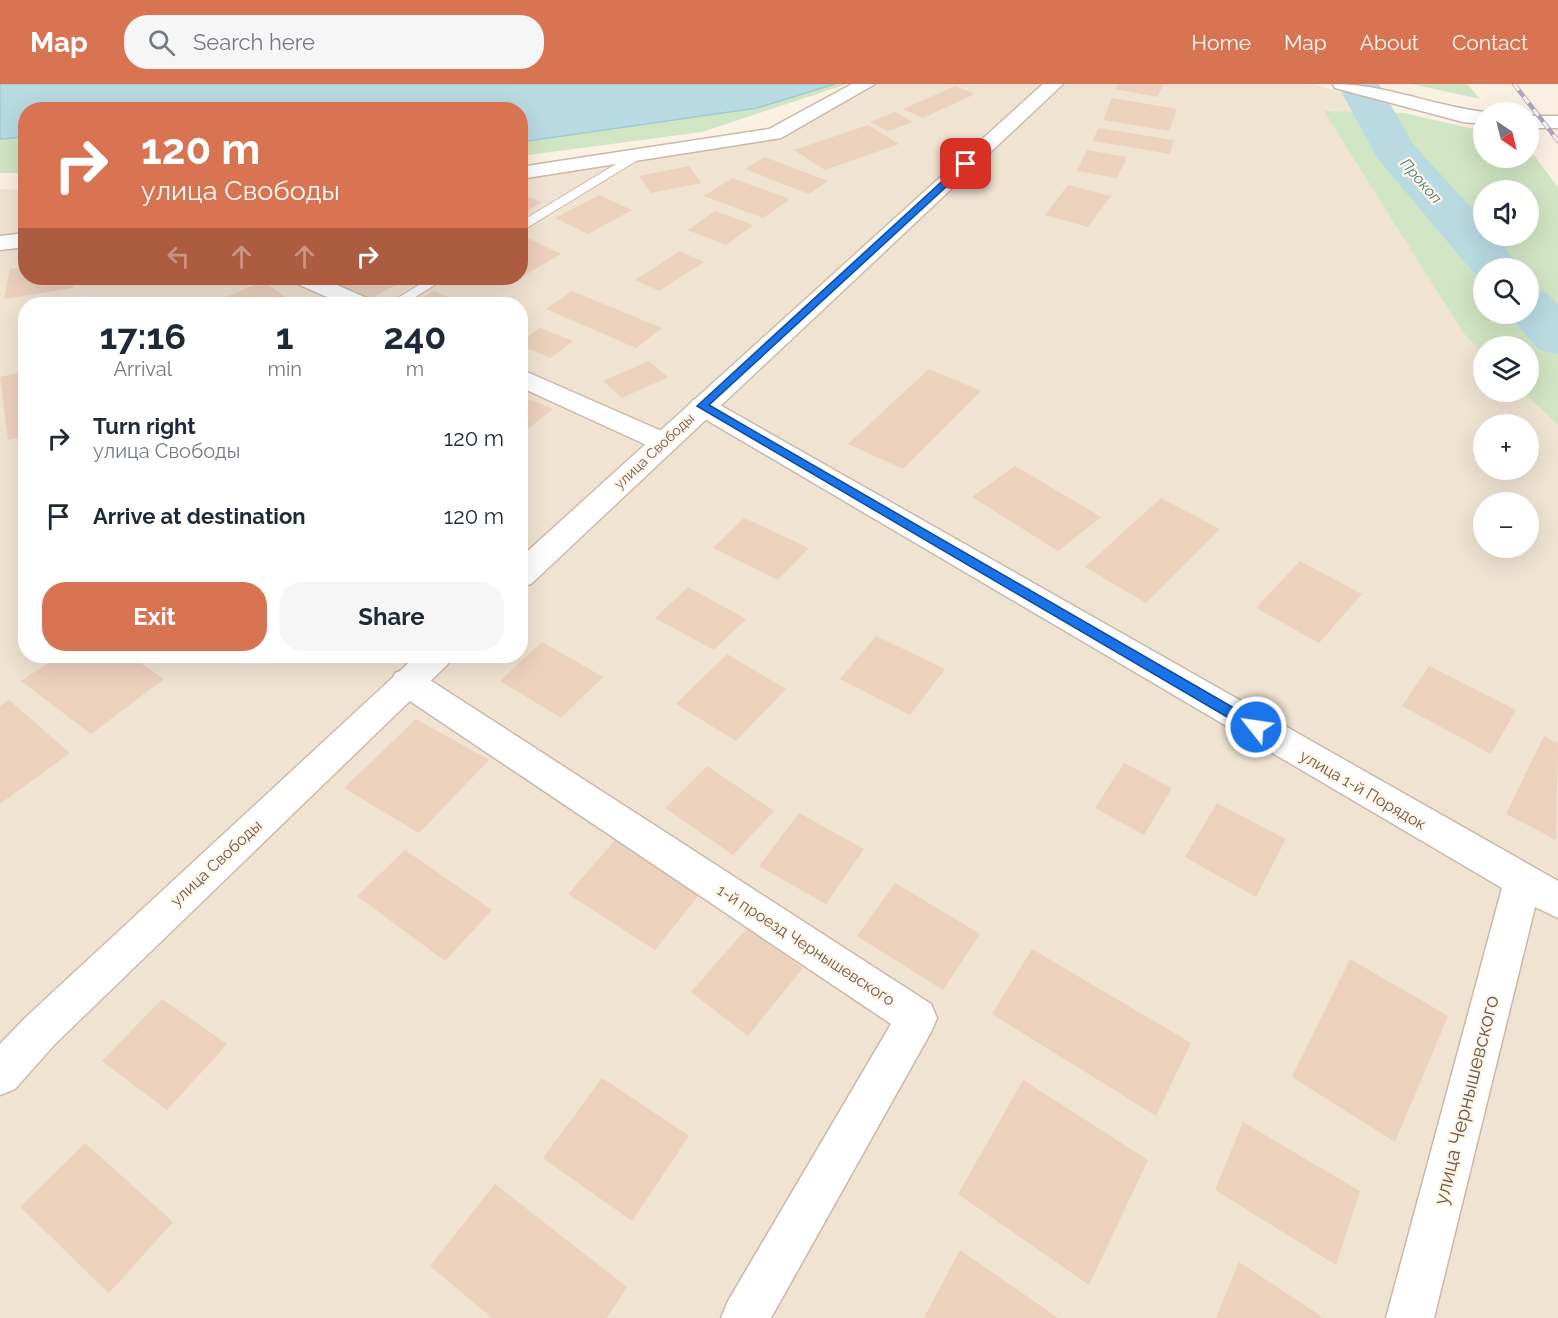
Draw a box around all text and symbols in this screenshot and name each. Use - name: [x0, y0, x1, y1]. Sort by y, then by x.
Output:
- search box: [124, 15, 544, 69]
- text: Map: [30, 26, 88, 59]
- icon: search: [145, 26, 178, 59]
- text: Search here: [193, 29, 315, 55]
- text: Home: [1192, 30, 1251, 55]
- text: Map: [1284, 30, 1327, 55]
- text: About: [1360, 30, 1419, 55]
- text: Contact: [1452, 30, 1528, 55]
- north arrow: [1473, 102, 1539, 168]
- map controls: [1473, 102, 1539, 558]
- text: 120 m: [141, 125, 260, 174]
- icon: right: [42, 126, 120, 204]
- pin: [940, 138, 991, 189]
- icon: arrive: [949, 147, 982, 180]
- water label: Прокоп: [1397, 155, 1446, 208]
- text: улица Свободы: [141, 175, 340, 206]
- button: sound: [1473, 180, 1539, 246]
- icon: left: [162, 240, 195, 273]
- icon: ahead: [225, 240, 258, 273]
- icon: ahead: [288, 240, 321, 273]
- icon: right: [351, 240, 384, 273]
- button: search: [1473, 258, 1539, 324]
- text: 17:16: [100, 315, 186, 357]
- text: 1: [276, 315, 294, 357]
- text: 240: [383, 315, 446, 357]
- button: layers: [1473, 336, 1539, 402]
- text: Arrival: [113, 357, 172, 381]
- text: min: [268, 357, 302, 381]
- text: m: [406, 357, 424, 381]
- street label: улица Свободы: [611, 410, 697, 492]
- text: Turn right: [93, 413, 196, 439]
- button: +: [1473, 414, 1539, 480]
- icon: right: [42, 422, 75, 455]
- text: 120 m: [444, 425, 504, 451]
- text: улица Свободы: [93, 439, 240, 463]
- button: −: [1473, 492, 1539, 558]
- icon: arrive: [42, 500, 75, 533]
- text: Arrive at destination: [93, 503, 306, 529]
- text: 120 m: [444, 503, 504, 529]
- button: Exit: [42, 582, 267, 651]
- button: Share: [279, 582, 504, 651]
- position arrow: [1224, 695, 1288, 759]
- street label: улица 1-й Порядок: [1297, 746, 1429, 834]
- street label: улица Свободы: [166, 816, 266, 910]
- street label: 1-й проезд Чернышевского: [714, 880, 898, 1010]
- street label: улица Чернышевского: [1428, 993, 1504, 1207]

